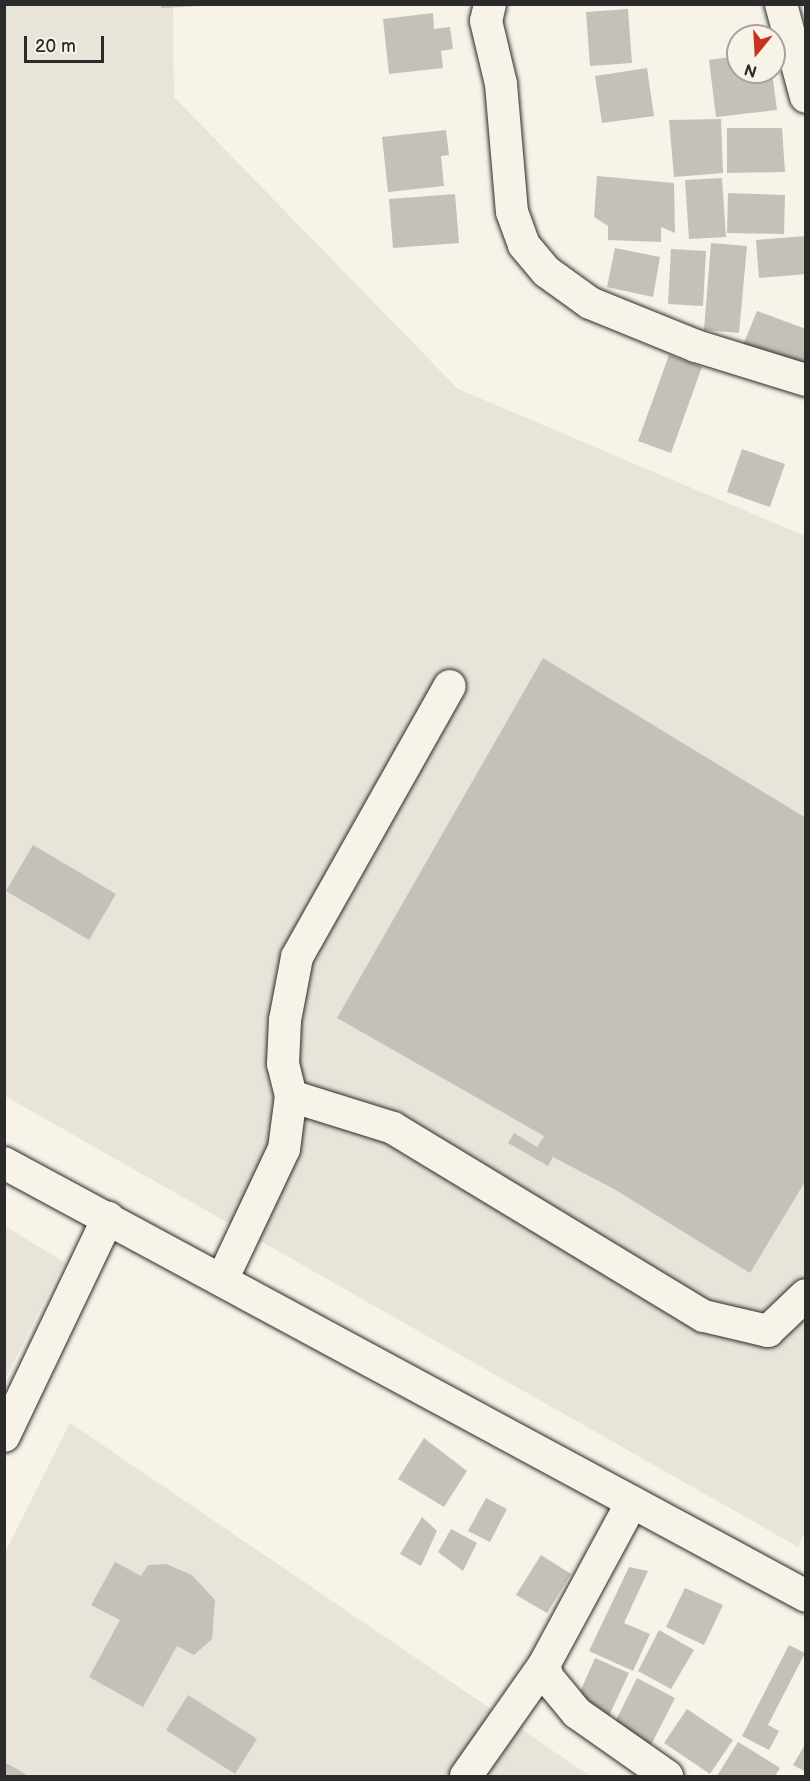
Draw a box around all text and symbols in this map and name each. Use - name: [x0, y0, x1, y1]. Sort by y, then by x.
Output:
- scale bar: [27, 24, 106, 62]
- north arrow: [726, 24, 786, 84]
- text: 20 m: [35, 36, 76, 57]
- text: N: [742, 59, 760, 81]

